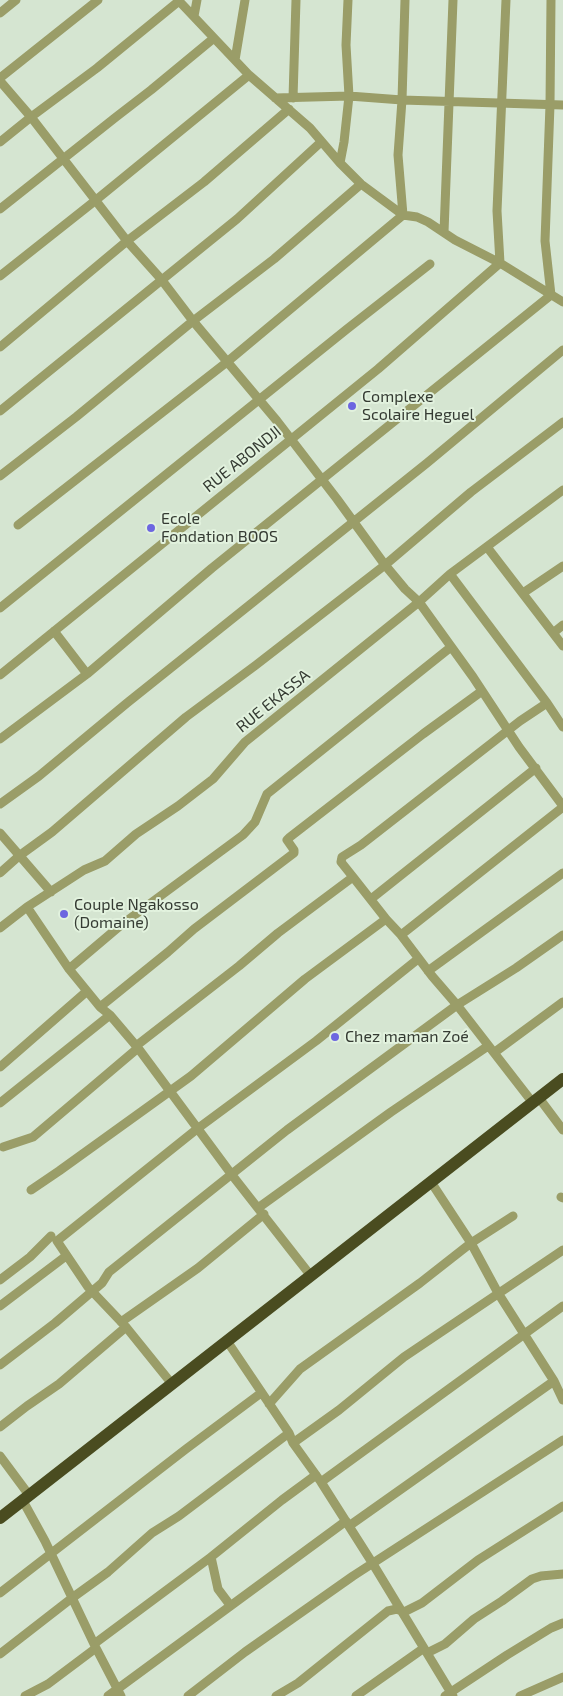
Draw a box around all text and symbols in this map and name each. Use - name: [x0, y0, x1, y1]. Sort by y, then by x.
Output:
- place label: Complexe Scolaire Heguel: [362, 387, 474, 425]
- marker: Complexe Scolaire Heguel: [346, 400, 358, 412]
- street label: RUE ABONDJI: [199, 422, 285, 496]
- place label: Ecole Fondation BOOS: [161, 509, 278, 547]
- marker: Ecole Fondation BOOS: [145, 522, 157, 534]
- street label: RUE EKASSA: [232, 665, 314, 737]
- place label: Couple Ngakosso (Domaine): [74, 895, 199, 933]
- marker: Couple Ngakosso (Domaine): [58, 908, 70, 920]
- place label: Chez maman Zoé: [345, 1027, 469, 1047]
- marker: Chez maman Zoé: [329, 1031, 341, 1043]

